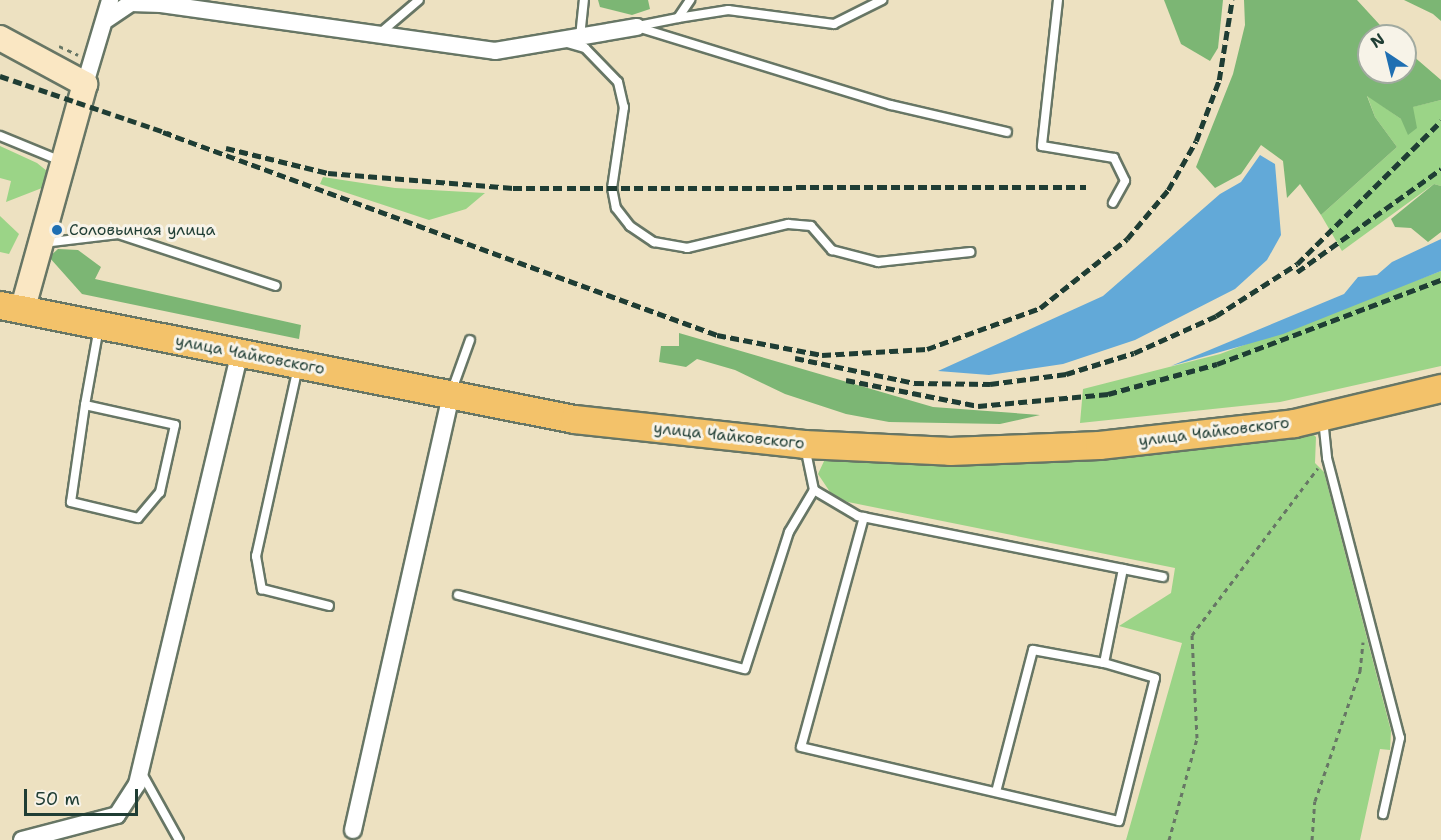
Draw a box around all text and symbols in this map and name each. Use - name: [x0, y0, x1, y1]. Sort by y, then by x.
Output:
- north arrow: [1357, 24, 1417, 84]
- text: N: [1366, 28, 1389, 53]
- place label: Соловьиная улица: [69, 220, 215, 240]
- marker: Соловьиная улица: [50, 223, 64, 237]
- street label: улица Чайковского: [174, 331, 326, 379]
- street label: улица Чайковского: [1138, 413, 1290, 451]
- street label: улица Чайковского: [653, 419, 805, 453]
- scale bar: [27, 777, 141, 815]
- text: 50 m: [35, 787, 80, 811]

